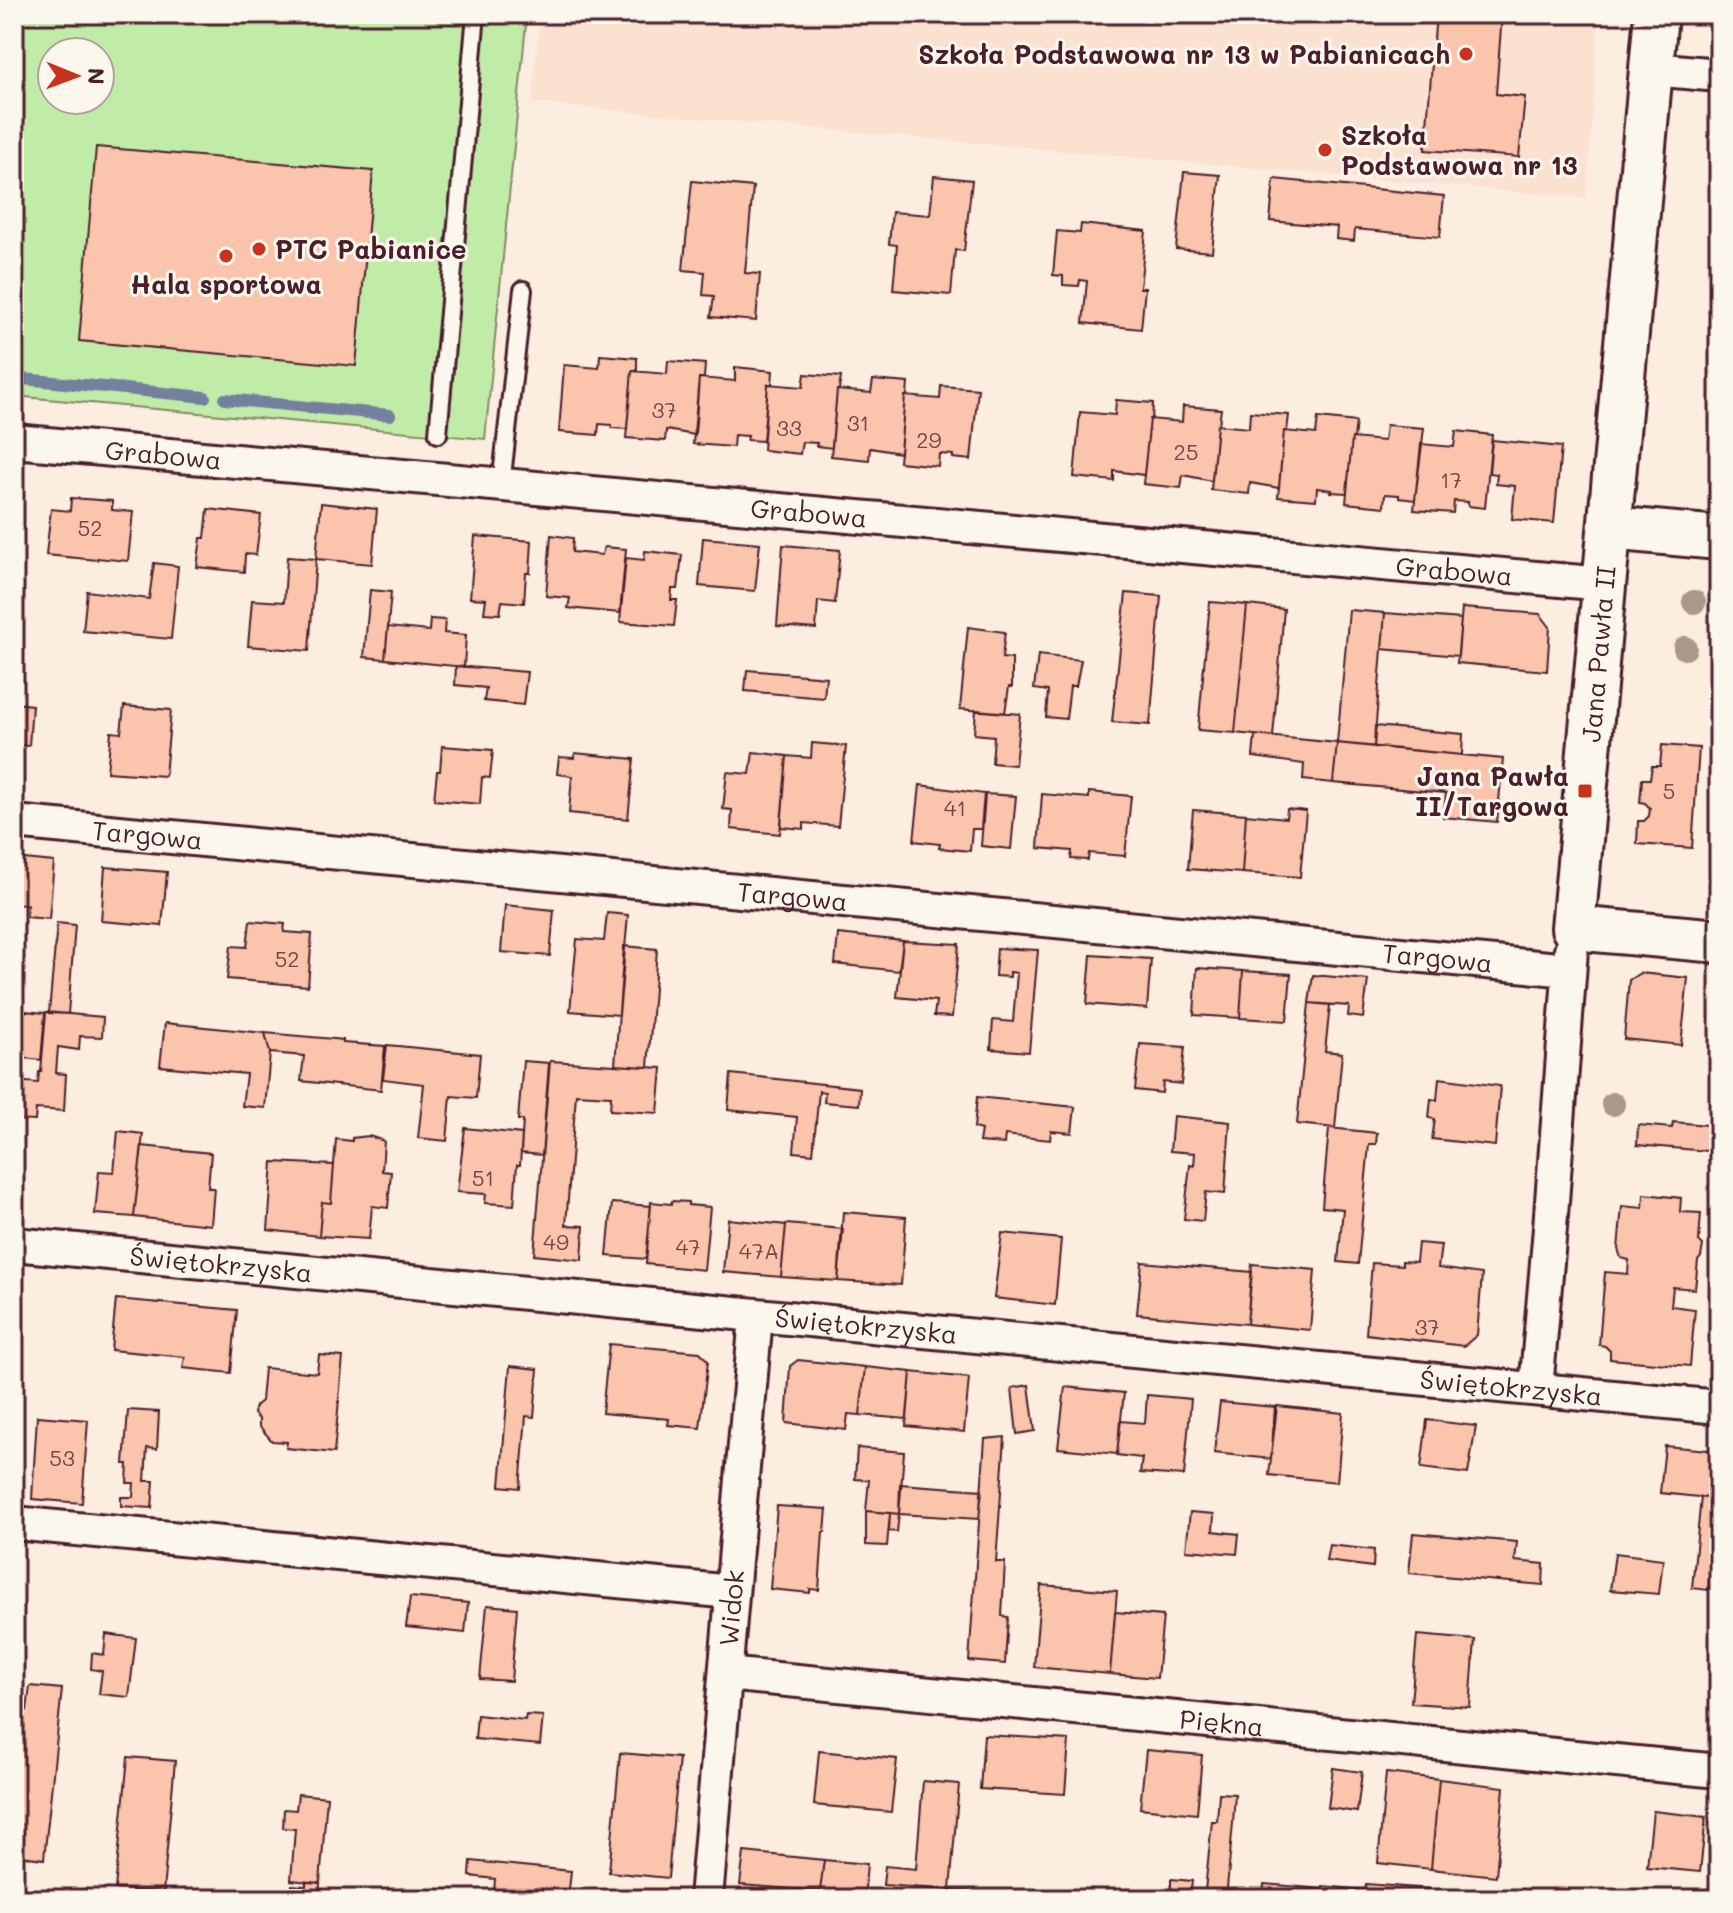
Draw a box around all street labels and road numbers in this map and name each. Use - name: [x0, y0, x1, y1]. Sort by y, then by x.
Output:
- street label: Grabowa: [104, 432, 223, 477]
- street label: Grabowa: [749, 490, 869, 535]
- street label: Grabowa: [1394, 548, 1514, 593]
- street label: Jana Pawła II: [1573, 564, 1623, 744]
- street label: Targowa: [91, 813, 204, 857]
- street label: Targowa: [736, 874, 849, 918]
- street label: Targowa: [1381, 935, 1494, 980]
- street label: Świętokrzyska: [128, 1238, 314, 1289]
- street label: Świętokrzyska: [773, 1300, 959, 1351]
- street label: Świętokrzyska: [1418, 1361, 1604, 1413]
- street label: Widok: [711, 1568, 751, 1648]
- street label: Piękna: [1178, 1701, 1265, 1743]

